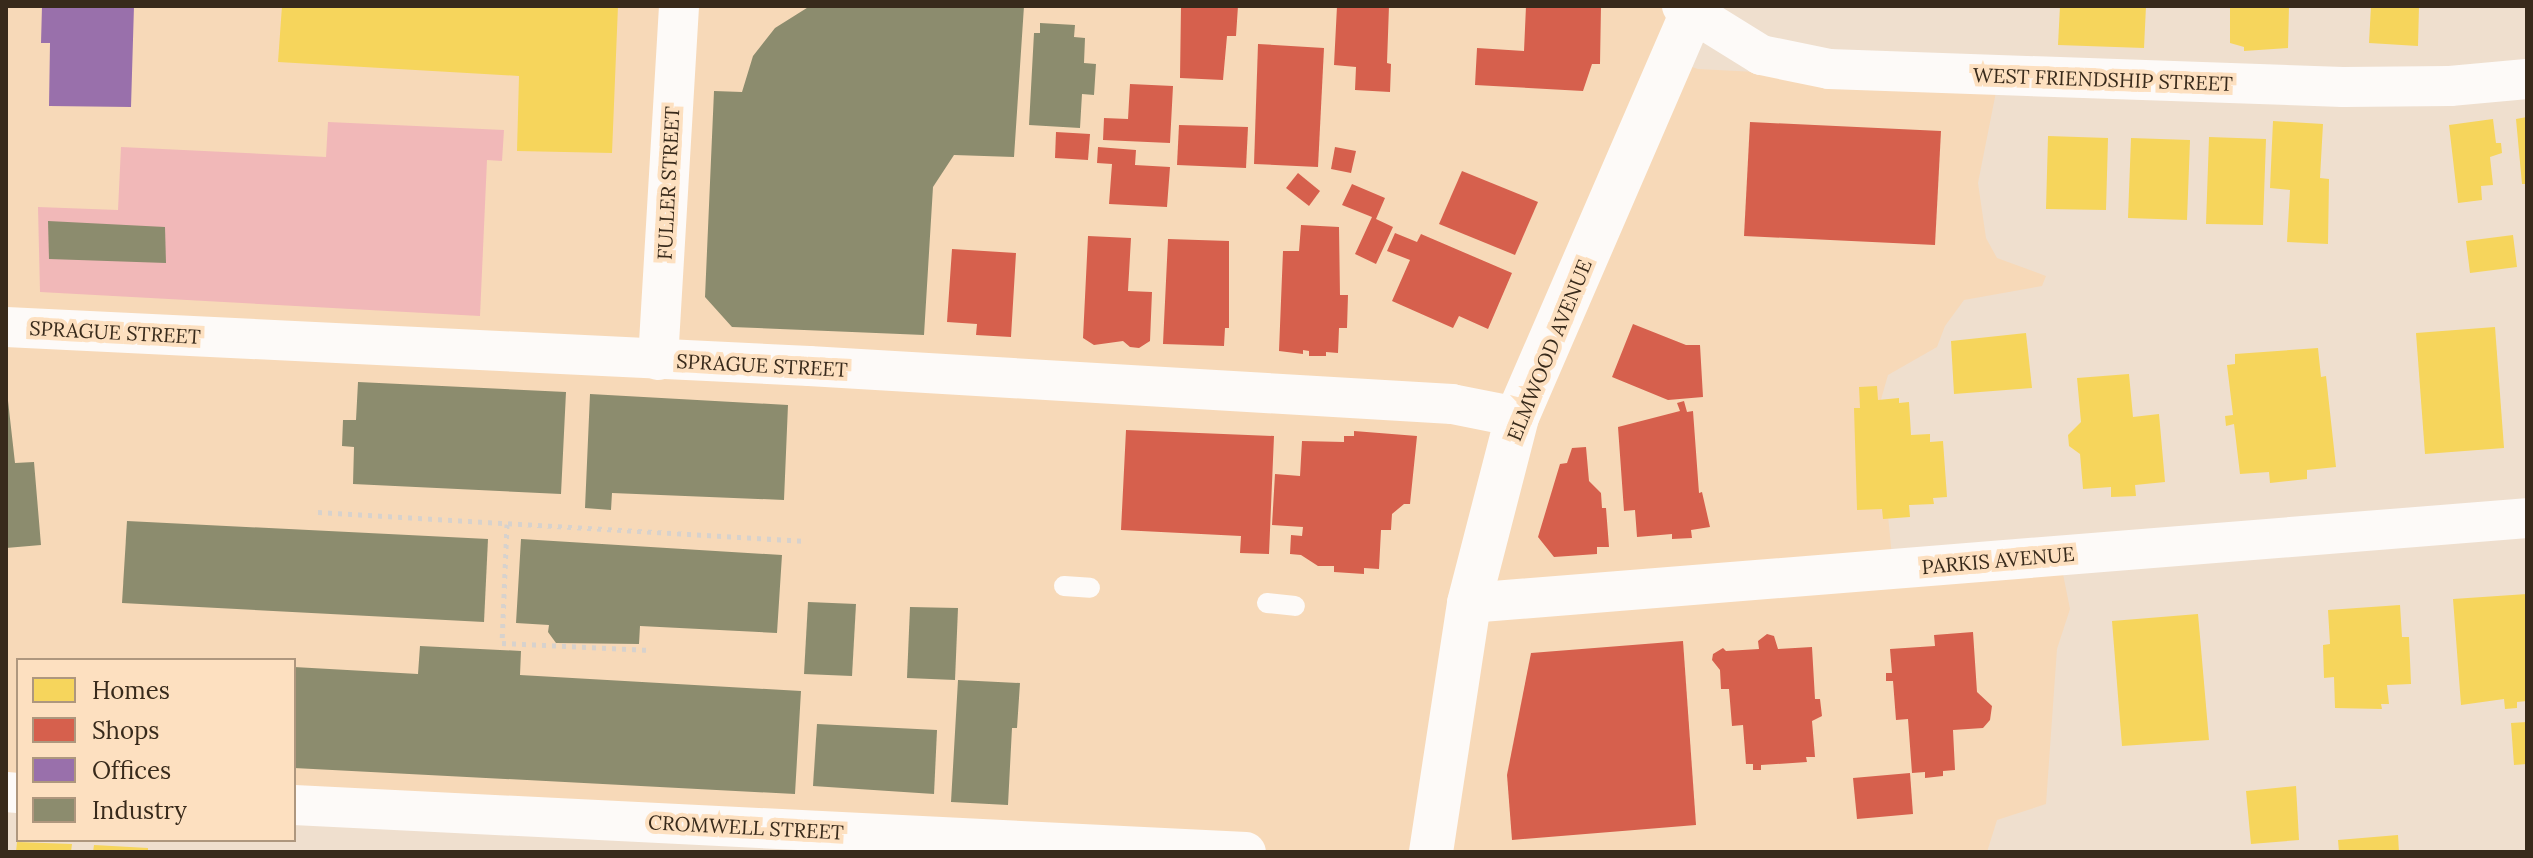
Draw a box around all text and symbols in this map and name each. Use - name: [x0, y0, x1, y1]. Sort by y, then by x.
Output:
- street label: WEST FRIENDSHIP STREET: [1973, 62, 2233, 96]
- street label: FULLER STREET: [652, 106, 684, 260]
- street label: ELMWOOD AVENUE: [1502, 256, 1596, 444]
- street label: SPRAGUE STREET: [29, 316, 201, 348]
- street label: SPRAGUE STREET: [676, 349, 848, 381]
- street label: PARKIS AVENUE: [1921, 541, 2075, 579]
- legend: [16, 658, 296, 842]
- text: Homes: [92, 675, 170, 706]
- text: Shops: [92, 715, 159, 746]
- text: Offices: [92, 755, 171, 786]
- text: Industry: [92, 795, 187, 826]
- street label: CROMWELL STREET: [648, 810, 844, 844]

